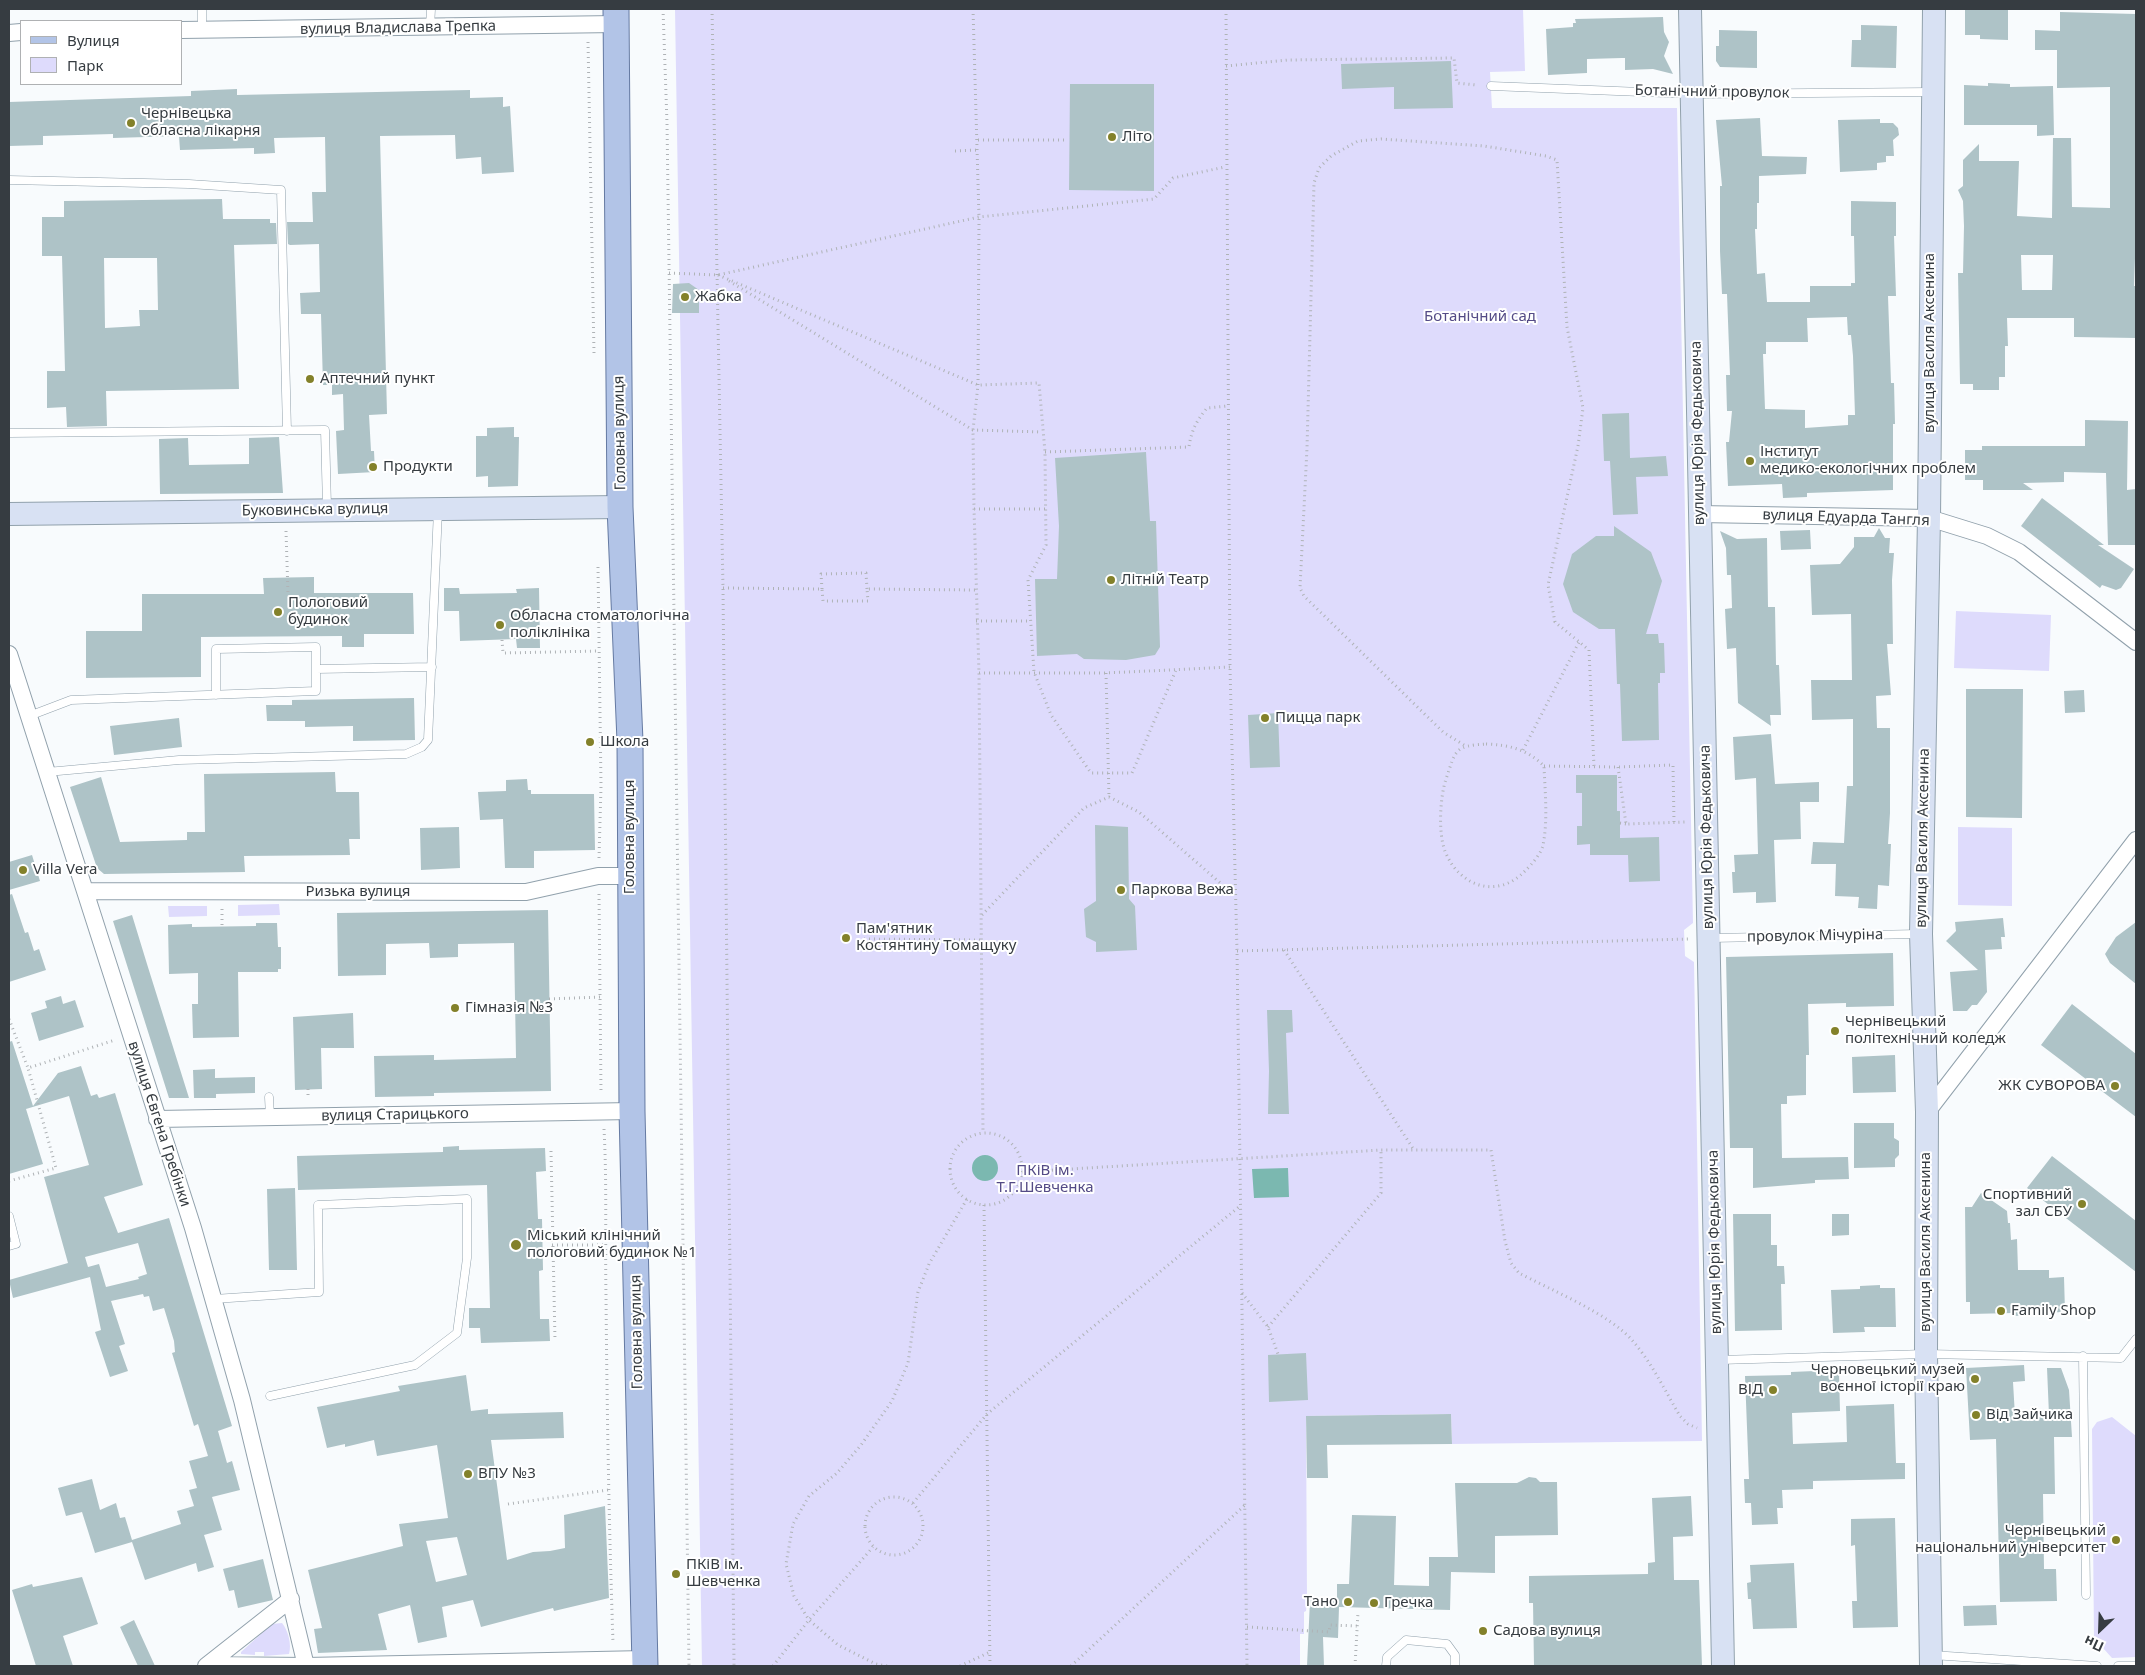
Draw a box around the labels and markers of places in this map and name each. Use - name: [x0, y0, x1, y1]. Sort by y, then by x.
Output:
- place label: Чернівецька обласна лікарня: [141, 105, 261, 140]
- marker: Чернівецька обласна лікарня: [125, 117, 137, 129]
- place label: Літо: [1122, 128, 1152, 146]
- marker: Літо: [1106, 131, 1118, 143]
- place label: Жабка: [695, 288, 742, 306]
- marker: Жабка: [679, 291, 691, 303]
- place label: Аптечний пункт: [320, 370, 435, 388]
- marker: Аптечний пункт: [304, 373, 316, 385]
- place label: Інститут медико-екологічних проблем: [1760, 443, 1976, 478]
- marker: Інститут медико-екологічних проблем: [1744, 455, 1756, 467]
- place label: Продукти: [383, 458, 453, 476]
- marker: Продукти: [367, 461, 379, 473]
- place label: Літній Театр: [1121, 571, 1209, 589]
- marker: Літній Театр: [1105, 574, 1117, 586]
- place label: Пологовий будинок: [288, 594, 368, 629]
- marker: Пологовий будинок: [272, 606, 284, 618]
- place label: Обласна стоматологічна поліклініка: [510, 607, 689, 642]
- marker: Обласна стоматологічна поліклініка: [494, 619, 506, 631]
- place label: Пицца парк: [1275, 709, 1360, 727]
- marker: Пицца парк: [1259, 712, 1271, 724]
- place label: Школа: [600, 733, 649, 751]
- marker: Школа: [584, 736, 596, 748]
- place label: Villa Vera: [33, 861, 97, 879]
- marker: Villa Vera: [17, 864, 29, 876]
- place label: Паркова Вежа: [1131, 881, 1234, 899]
- marker: Паркова Вежа: [1115, 884, 1127, 896]
- place label: Пам'ятник Костянтину Томащуку: [856, 920, 1016, 955]
- marker: Пам'ятник Костянтину Томащуку: [840, 932, 852, 944]
- place label: Гімназія №3: [465, 999, 553, 1017]
- marker: Гімназія №3: [449, 1002, 461, 1014]
- place label: Чернівецький політехнічний коледж: [1845, 1013, 2006, 1048]
- marker: Чернівецький політехнічний коледж: [1829, 1025, 1841, 1037]
- place label: ЖК СУВОРОВА: [1998, 1077, 2105, 1095]
- marker: ЖК СУВОРОВА: [2109, 1080, 2121, 1092]
- place label: Спортивний зал СБУ: [1983, 1186, 2072, 1221]
- marker: Спортивний зал СБУ: [2076, 1198, 2088, 1210]
- place label: Міський клінічний пологовий будинок №1: [527, 1227, 697, 1262]
- marker: Міський клінічний пологовий будинок №1: [509, 1238, 523, 1252]
- place label: Family Shop: [2011, 1302, 2096, 1320]
- marker: Family Shop: [1995, 1305, 2007, 1317]
- place label: Черновецький музей воєнної історії краю: [1811, 1361, 1965, 1396]
- marker: Черновецький музей воєнної історії краю: [1969, 1373, 1981, 1385]
- place label: ВІД: [1738, 1381, 1763, 1399]
- marker: ВІД: [1767, 1384, 1779, 1396]
- place label: Від Зайчика: [1986, 1406, 2073, 1424]
- marker: Від Зайчика: [1970, 1409, 1982, 1421]
- place label: ВПУ №3: [478, 1465, 536, 1483]
- marker: ВПУ №3: [462, 1468, 474, 1480]
- place label: Чернівецький національний університет: [1915, 1522, 2106, 1557]
- marker: Чернівецький національний університет: [2110, 1534, 2122, 1546]
- place label: ПКіВ ім. Шевченка: [686, 1556, 761, 1591]
- marker: ПКіВ ім. Шевченка: [670, 1568, 682, 1580]
- place label: Тано: [1304, 1593, 1338, 1611]
- place label: Гречка: [1384, 1594, 1433, 1612]
- marker: Тано: [1342, 1596, 1354, 1608]
- marker: Гречка: [1368, 1597, 1380, 1609]
- place label: Садова вулиця: [1493, 1622, 1601, 1640]
- marker: Садова вулиця: [1477, 1625, 1489, 1637]

